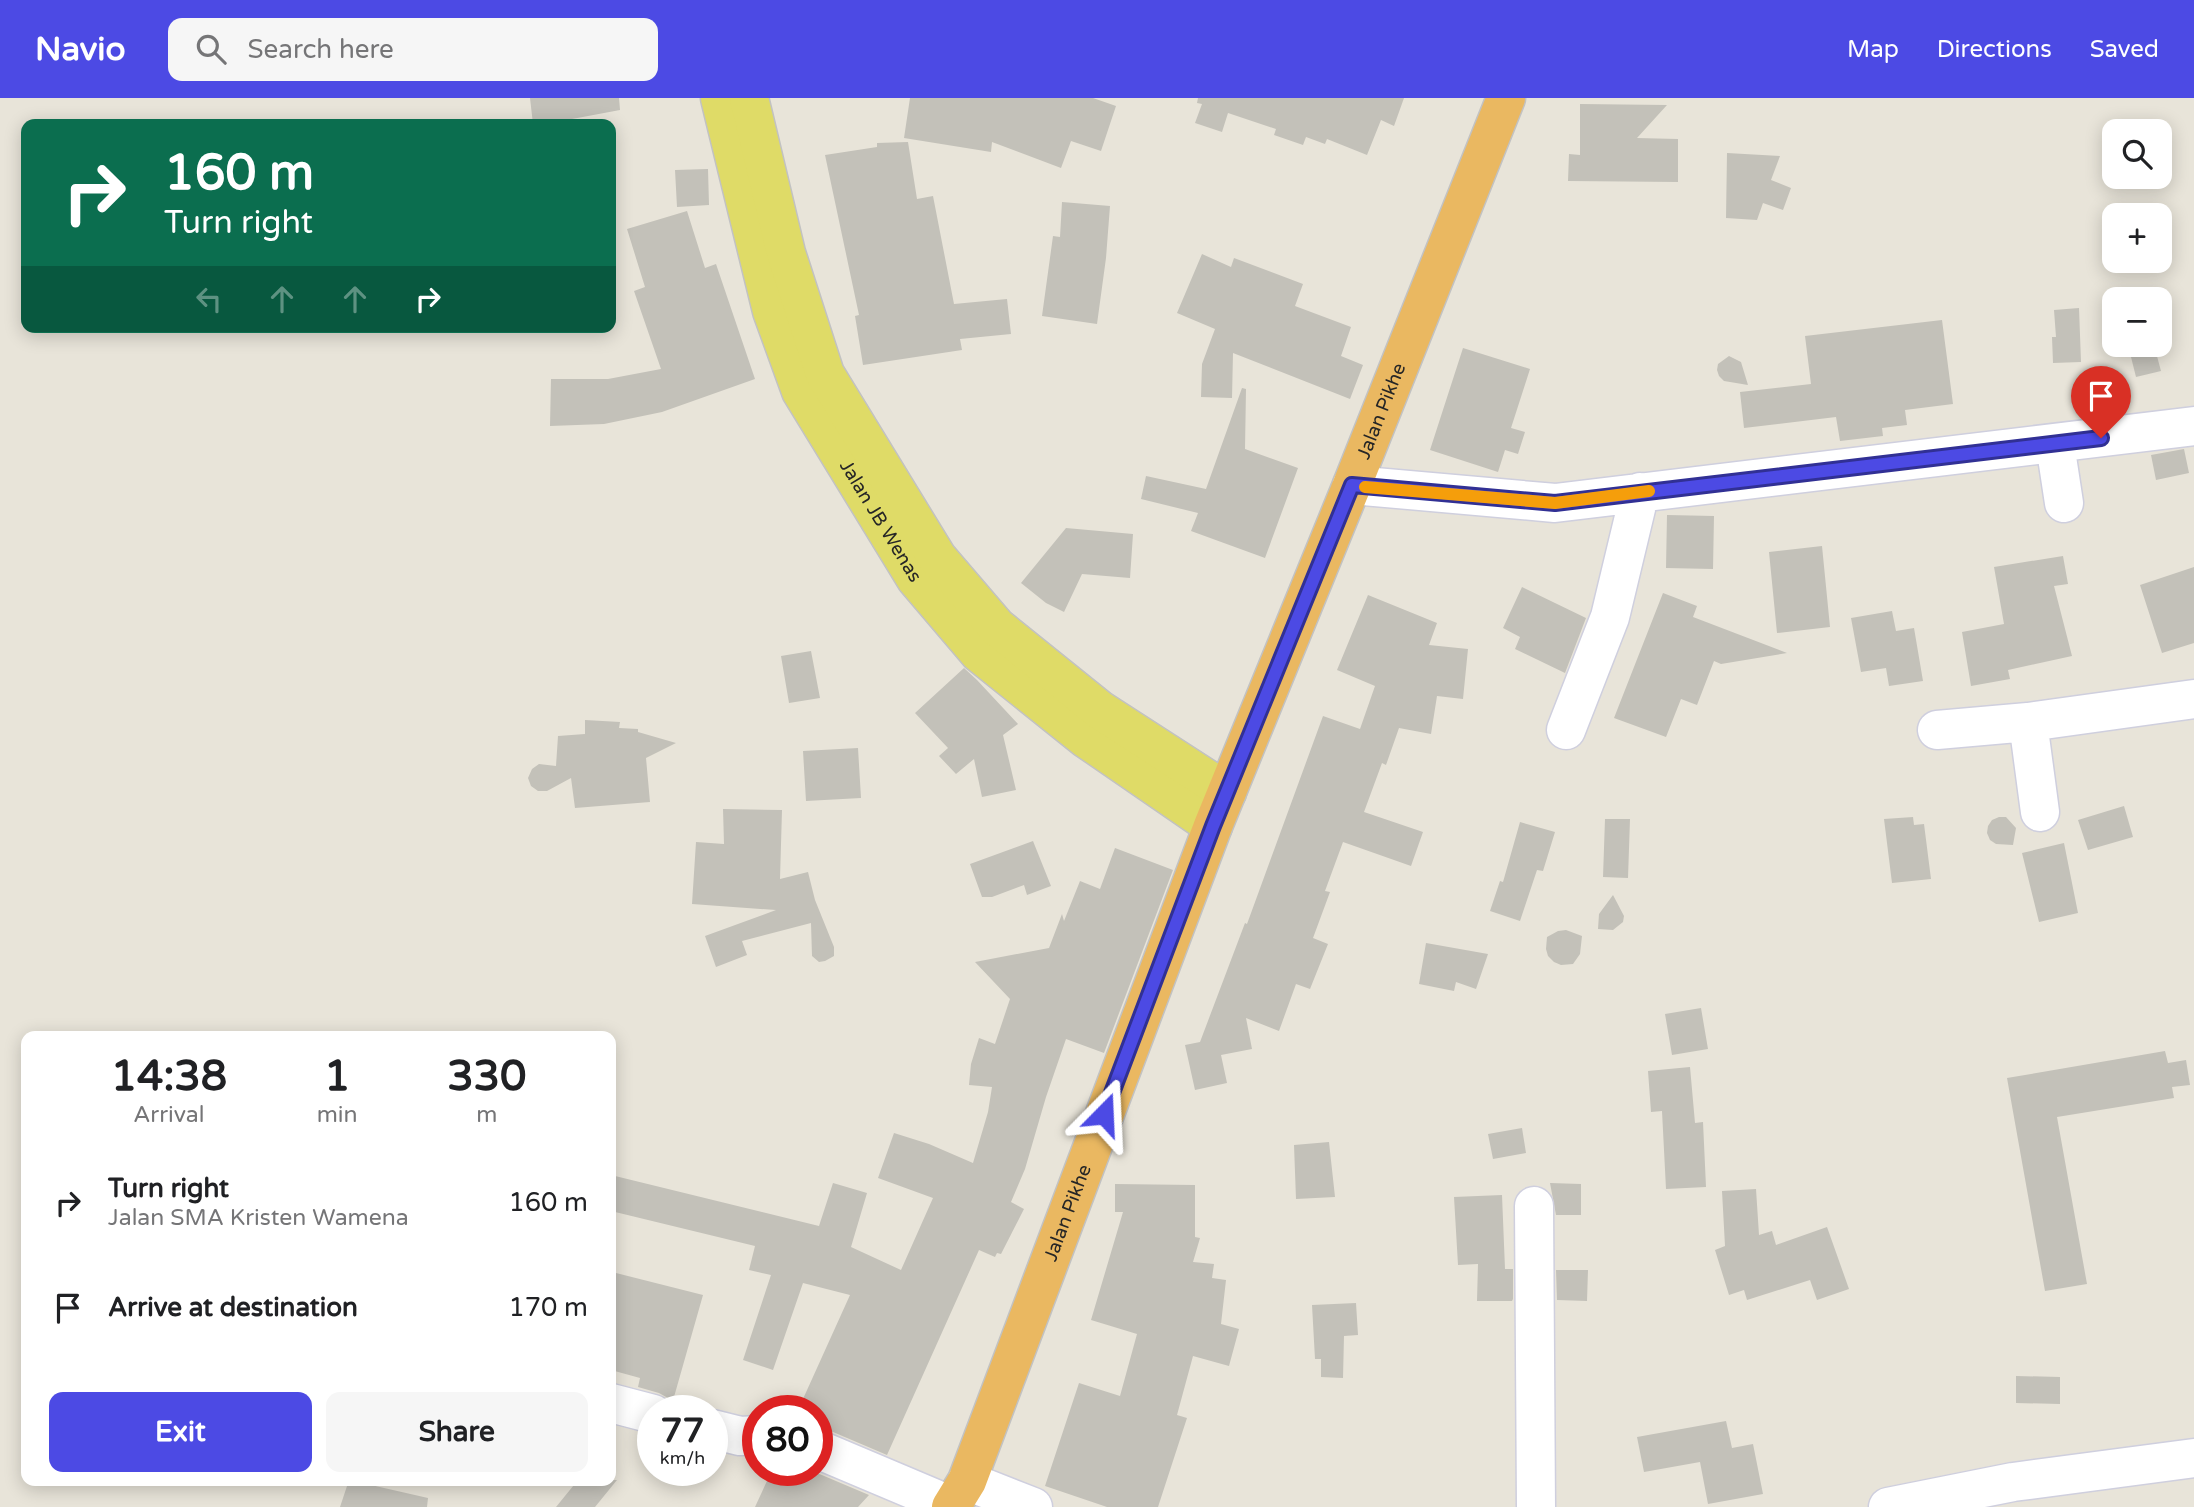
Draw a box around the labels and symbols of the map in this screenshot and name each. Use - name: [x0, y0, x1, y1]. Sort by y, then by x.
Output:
- street label: Jalan Pikhe: [1352, 360, 1410, 462]
- pin: [2071, 366, 2131, 438]
- street label: Jalan JB Wenas: [835, 456, 926, 586]
- position arrow: [1067, 1077, 1141, 1151]
- street label: Jalan Pikhe: [1040, 1161, 1096, 1264]
- speed limit sign: 80: [742, 1395, 833, 1486]

